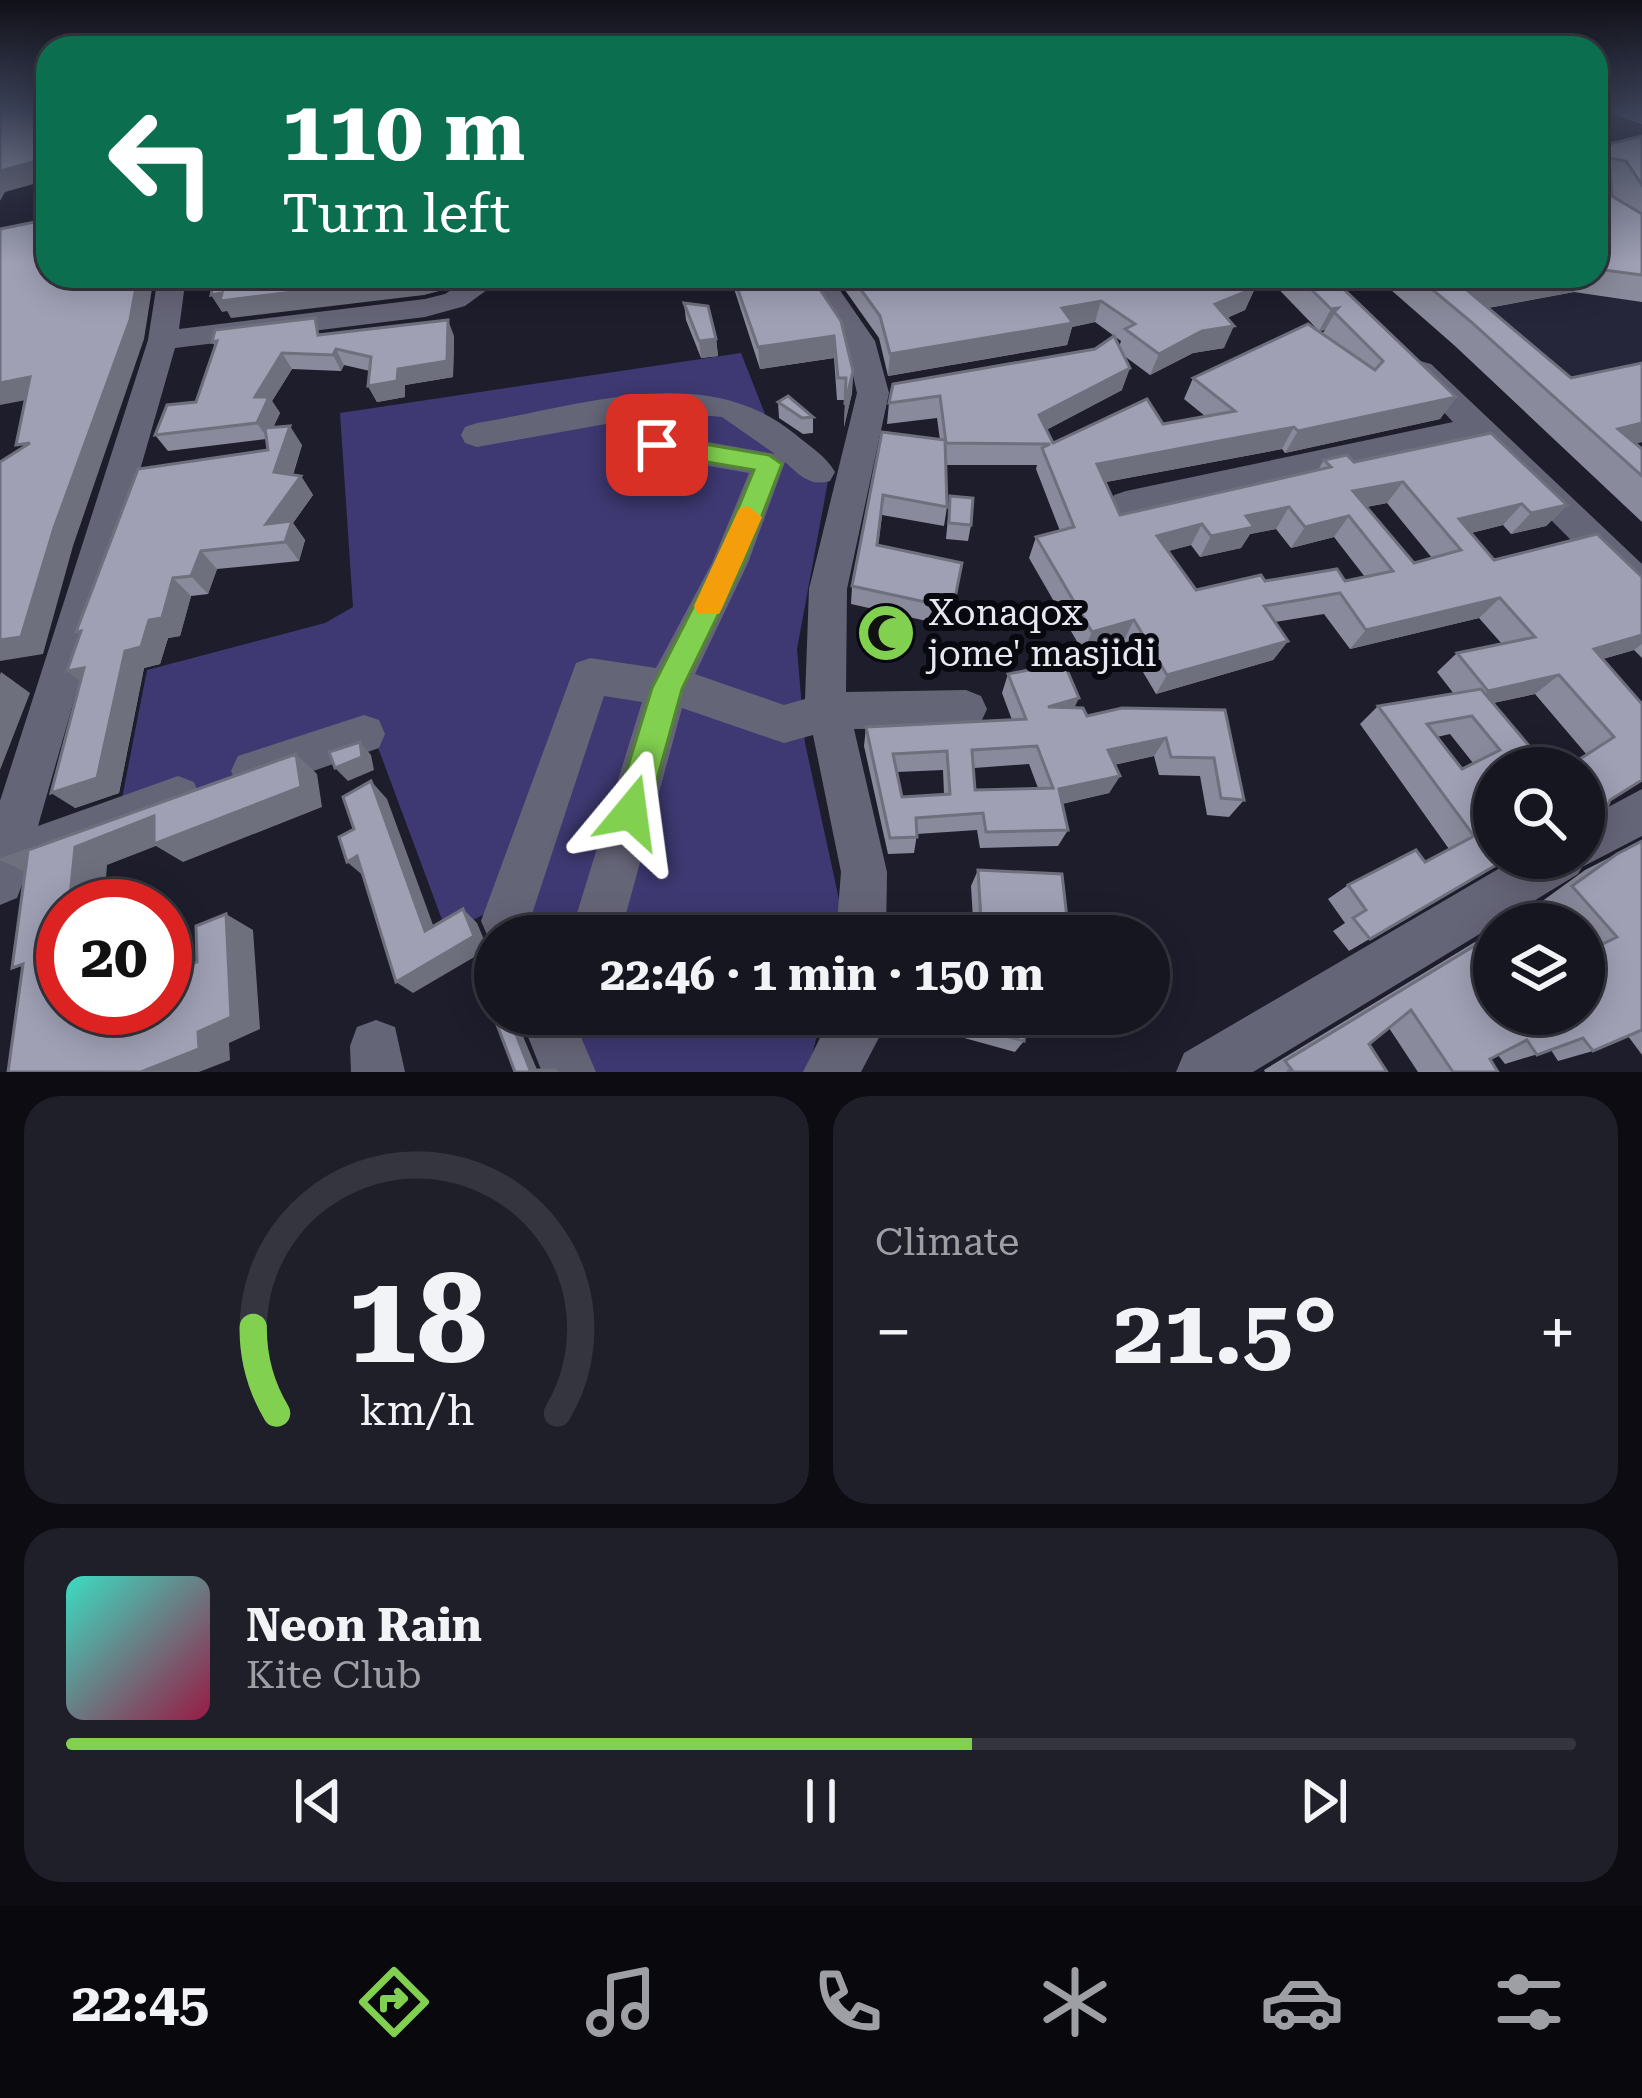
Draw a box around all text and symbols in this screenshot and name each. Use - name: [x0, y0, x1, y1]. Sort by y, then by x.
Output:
- text: 110 m: [282, 82, 525, 180]
- icon: left: [84, 84, 240, 240]
- text: Turn left: [282, 182, 510, 245]
- pin: [606, 394, 708, 496]
- icon: arrive: [624, 412, 690, 478]
- place label: Xonaqox jome' masjidi: [925, 592, 1156, 675]
- mosque icon: Xonaqox jome' masjidi: [855, 602, 917, 664]
- map controls: [1473, 747, 1605, 1035]
- button: search: [1473, 747, 1605, 879]
- position arrow: [568, 749, 694, 875]
- speed limit sign: 20: [36, 879, 192, 1035]
- button: layers: [1473, 903, 1605, 1035]
- text: 22:46 · 1 min · 150 m: [600, 948, 1044, 1001]
- text: Climate: [875, 1219, 1019, 1265]
- text: 18: [347, 1246, 486, 1392]
- text: 21.5°: [1113, 1280, 1338, 1385]
- text: −: [875, 1294, 912, 1371]
- text: +: [1539, 1294, 1576, 1371]
- text: km/h: [359, 1385, 474, 1435]
- text: Neon Rain: [246, 1599, 482, 1652]
- text: Kite Club: [246, 1652, 422, 1698]
- icon: previous: [285, 1768, 351, 1834]
- icon: pause: [788, 1768, 854, 1834]
- icon: next: [1291, 1768, 1357, 1834]
- icon: directions: [352, 1960, 436, 2044]
- icon: music: [579, 1960, 663, 2044]
- icon: phone: [806, 1960, 890, 2044]
- icon: climate: [1033, 1960, 1117, 2044]
- icon: car: [1260, 1960, 1344, 2044]
- icon: filters: [1487, 1960, 1571, 2044]
- text: 22:45: [71, 1971, 209, 2034]

